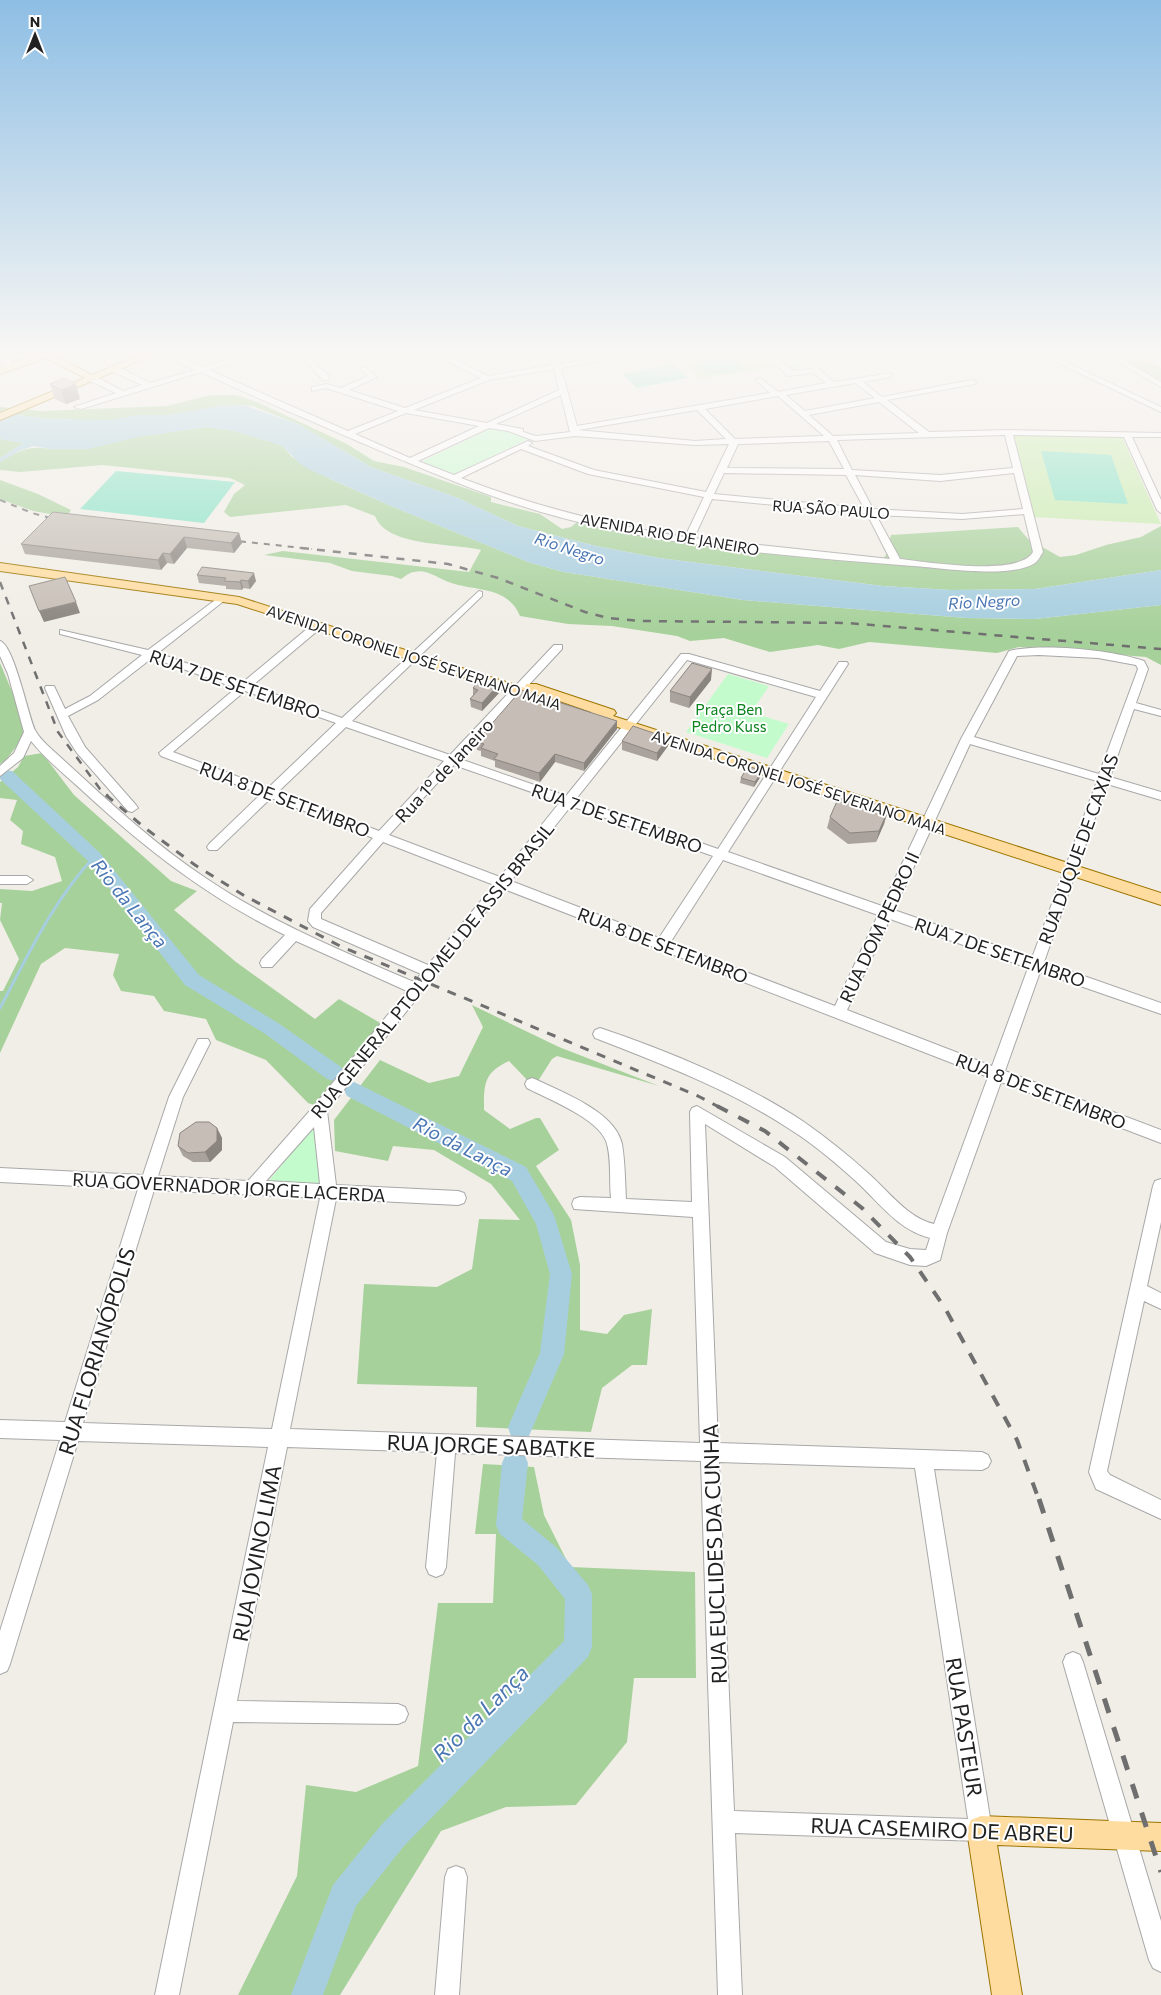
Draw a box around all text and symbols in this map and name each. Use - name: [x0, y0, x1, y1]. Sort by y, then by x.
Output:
- north arrow: [10, 10, 60, 60]
- text: N: [30, 13, 40, 30]
- street label: RUA SÃO PAULO: [772, 496, 890, 522]
- street label: AVENIDA RIO DE JANEIRO: [579, 509, 761, 559]
- water label: Rio Negro: [533, 528, 607, 568]
- water label: Rio Negro: [947, 590, 1021, 612]
- street label: AVENIDA CORONEL JOSÉ SEVERIANO MAIA: [265, 600, 564, 713]
- street label: RUA 7 DE SETEMBRO: [147, 644, 323, 724]
- park label: Praça Ben Pedro Kuss: [691, 700, 767, 735]
- street label: Rua 1º de Janeiro: [390, 713, 498, 827]
- street label: AVENIDA CORONEL JOSÉ SEVERIANO MAIA: [650, 725, 949, 838]
- street label: RUA DUQUE DE CAXIAS: [1033, 751, 1123, 947]
- street label: RUA 8 DE SETEMBRO: [197, 756, 373, 842]
- street label: RUA 7 DE SETEMBRO: [529, 778, 705, 858]
- street label: RUA GENERAL PTOLOMEU DE ASSIS BRASIL: [306, 818, 558, 1122]
- street label: RUA DOM PEDRO II: [834, 848, 924, 1006]
- water label: Rio da Lança: [87, 854, 173, 952]
- street label: RUA 8 DE SETEMBRO: [575, 902, 751, 988]
- street label: RUA 7 DE SETEMBRO: [912, 912, 1088, 992]
- street label: RUA 8 DE SETEMBRO: [953, 1048, 1129, 1134]
- water label: Rio da Lança: [410, 1111, 516, 1181]
- street label: RUA GOVERNADOR JORGE LACERDA: [72, 1168, 386, 1206]
- street label: RUA FLORIANÓPOLIS: [53, 1244, 139, 1458]
- street label: RUA EUCLIDES DA CUNHA: [697, 1423, 731, 1685]
- street label: RUA JORGE SABATKE: [386, 1429, 596, 1461]
- street label: RUA JOVINO LIMA: [227, 1463, 285, 1643]
- street label: RUA PASTEUR: [942, 1655, 988, 1799]
- water label: Rio da Lança: [426, 1659, 534, 1767]
- street label: RUA CASEMIRO DE ABREU: [810, 1812, 1074, 1846]

